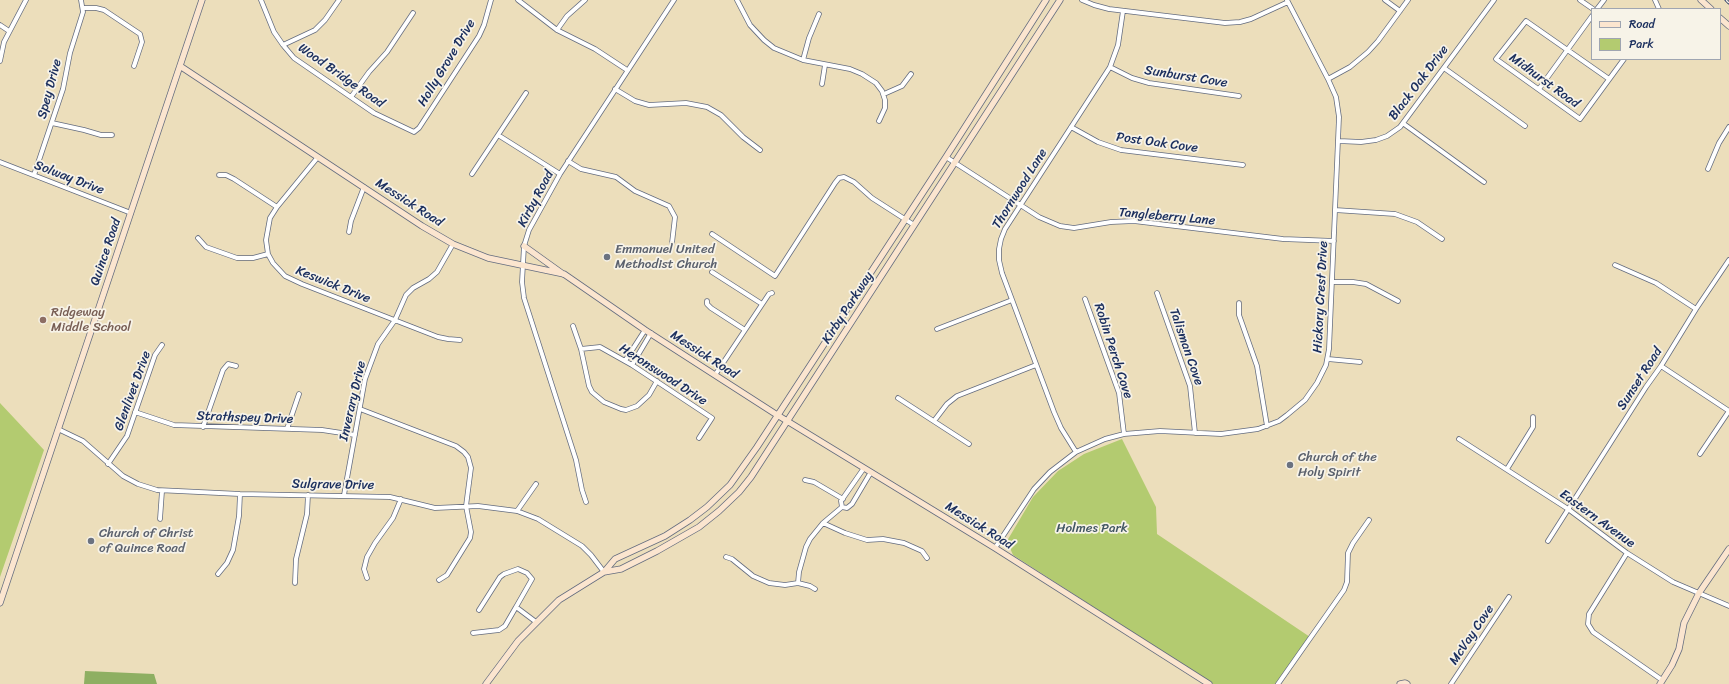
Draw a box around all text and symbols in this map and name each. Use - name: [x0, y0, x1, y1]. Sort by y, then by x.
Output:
- legend: [1591, 8, 1721, 60]
- text: Road: [1629, 13, 1655, 35]
- street label: Holly Grove Drive: [415, 17, 479, 109]
- text: Park: [1629, 33, 1654, 55]
- street label: Wood Bridge Road: [295, 40, 387, 112]
- street label: Black Oak Drive: [1386, 42, 1452, 124]
- street label: Midhurst Road: [1506, 50, 1582, 112]
- street label: Spey Drive: [35, 57, 65, 121]
- street label: Sunburst Cove: [1143, 63, 1229, 91]
- street label: Post Oak Cove: [1115, 130, 1199, 156]
- street label: Thornwood Lane: [989, 146, 1051, 232]
- street label: Solway Drive: [32, 158, 106, 198]
- street label: Kirby Road: [515, 168, 557, 230]
- street label: Messick Road: [372, 175, 446, 231]
- street label: Tangleberry Lane: [1118, 205, 1216, 229]
- street label: Quince Road: [87, 216, 125, 288]
- street label: Hickory Crest Drive: [1310, 240, 1332, 354]
- place label: Emmanuel United Methodist Church: [615, 242, 717, 273]
- marker: Emmanuel United Methodist Church: [602, 252, 612, 262]
- street label: Keswick Drive: [293, 263, 373, 307]
- street label: Kirby Parkway: [819, 269, 877, 347]
- street label: Robin Perch Cove: [1090, 301, 1136, 401]
- place label: Ridgeway Middle School: [51, 305, 131, 336]
- street label: Talisman Cove: [1166, 307, 1206, 387]
- marker: Ridgeway Middle School: [38, 315, 48, 325]
- street label: Messick Road: [667, 327, 741, 383]
- street label: Heronswood Drive: [616, 341, 710, 409]
- street label: Sunset Road: [1614, 345, 1666, 413]
- street label: Glenlivet Drive: [111, 349, 155, 433]
- street label: Inverary Drive: [336, 359, 370, 443]
- street label: Strathspey Drive: [196, 409, 294, 427]
- place label: Church of the Holy Spirit: [1298, 450, 1377, 481]
- marker: Church of the Holy Spirit: [1285, 460, 1295, 470]
- street label: Sulgrave Drive: [292, 476, 374, 494]
- street label: Eastern Avenue: [1556, 486, 1638, 552]
- street label: Messick Road: [942, 499, 1016, 553]
- park label: Holmes Park: [1056, 521, 1128, 537]
- place label: Church of Christ of Quince Road: [99, 526, 193, 557]
- marker: Church of Christ of Quince Road: [86, 536, 96, 546]
- street label: McVay Cove: [1446, 602, 1498, 668]

